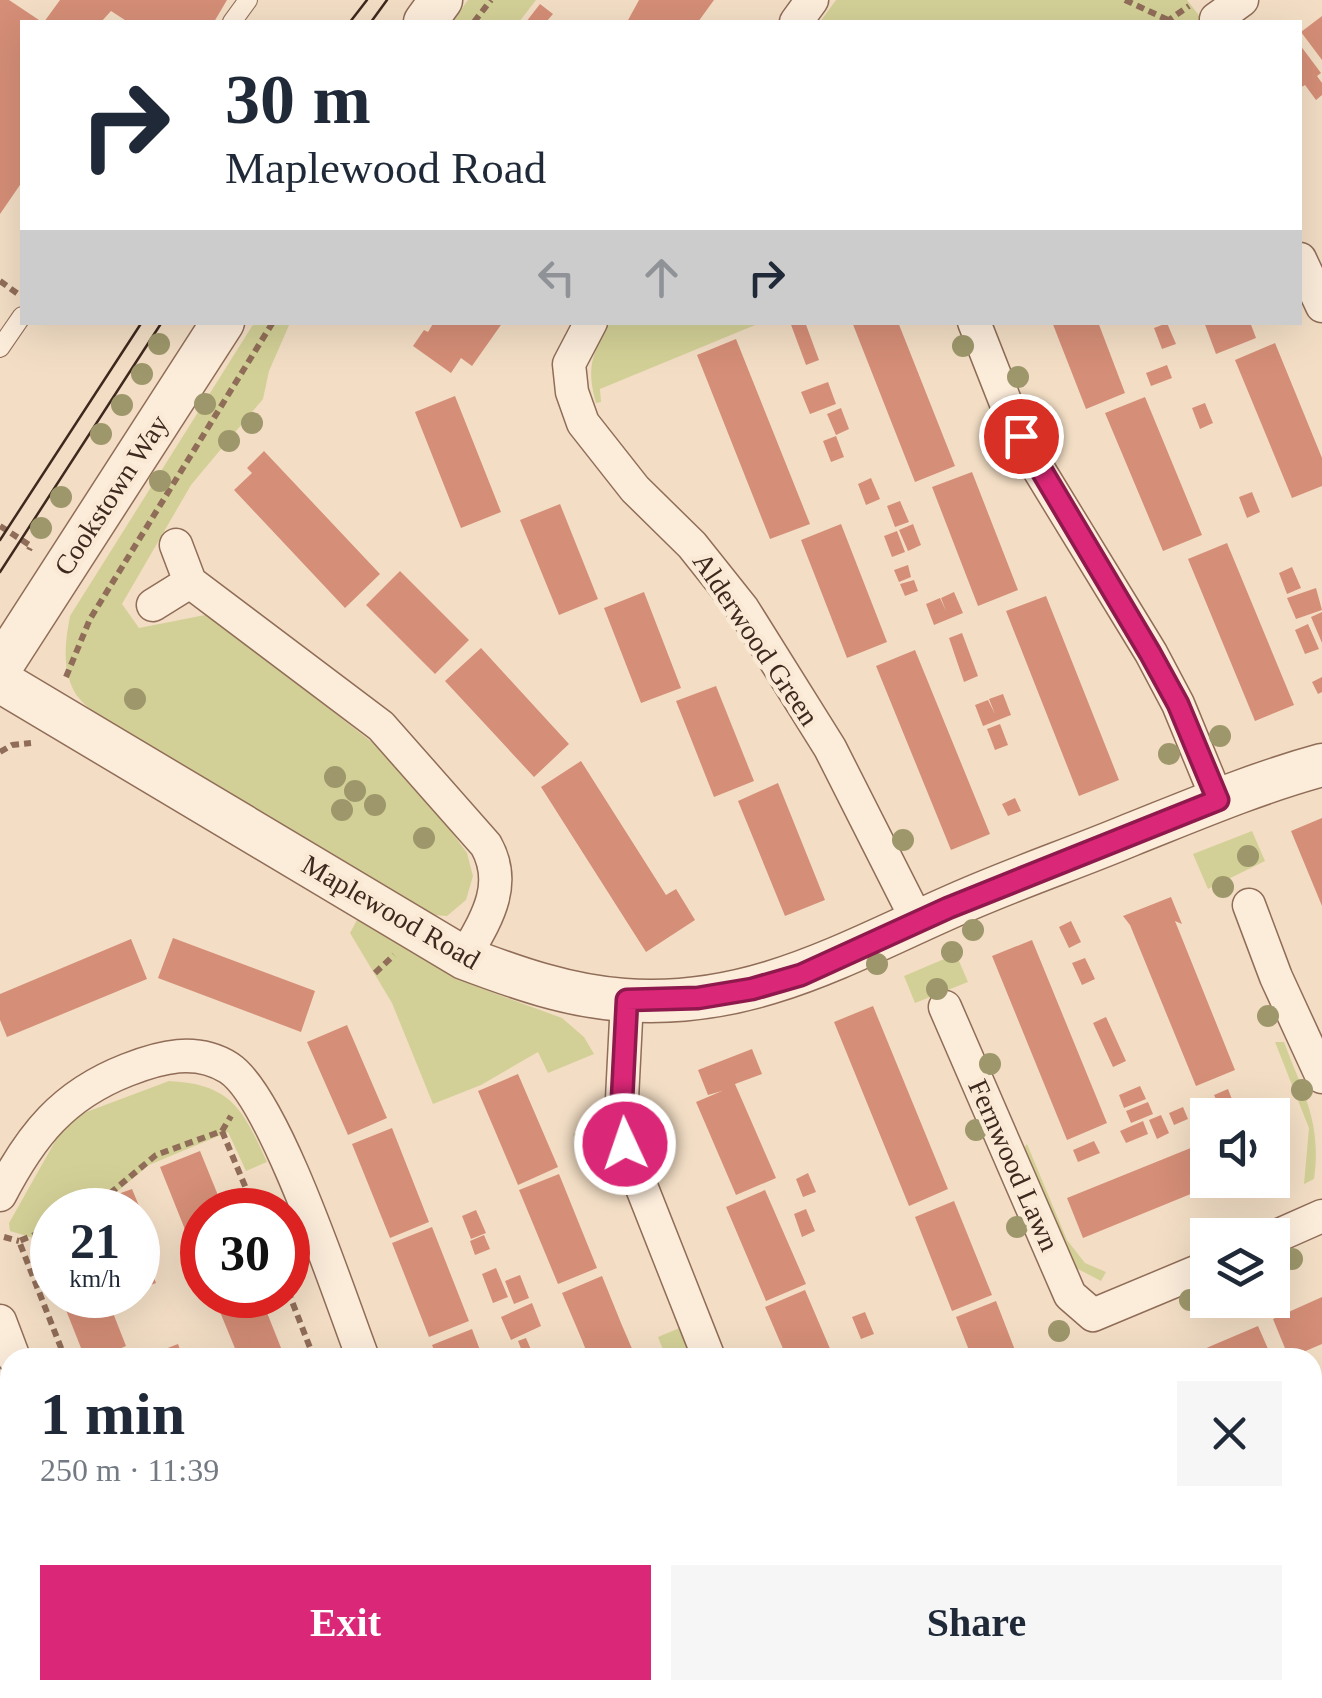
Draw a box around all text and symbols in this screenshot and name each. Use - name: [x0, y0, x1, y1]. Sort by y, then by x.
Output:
- icon: right: [60, 60, 190, 190]
- text: 30 m: [225, 61, 371, 138]
- text: Maplewood Road: [225, 143, 546, 193]
- icon: left: [529, 250, 584, 305]
- icon: ahead: [634, 250, 689, 305]
- icon: right: [739, 250, 794, 305]
- pin: [979, 394, 1064, 479]
- street label: Cookstown Way: [48, 409, 174, 581]
- icon: arrive: [994, 409, 1049, 464]
- street label: Alderwood Green: [687, 547, 825, 731]
- street label: Maplewood Road: [297, 849, 485, 975]
- street label: Fernwood Lawn: [962, 1075, 1066, 1255]
- position arrow: [573, 1092, 677, 1196]
- map controls: [1190, 1098, 1290, 1318]
- button: sound: [1190, 1098, 1290, 1198]
- speed limit sign: 30: [180, 1188, 310, 1318]
- text: 21: [70, 1213, 120, 1269]
- button: layers: [1190, 1218, 1290, 1318]
- text: km/h: [69, 1265, 121, 1292]
- text: 1 min: [40, 1381, 185, 1447]
- button: close: [1177, 1381, 1282, 1486]
- text: 250 m · 11:39: [40, 1452, 219, 1488]
- button: Exit: [40, 1565, 651, 1680]
- button: Share: [671, 1565, 1282, 1680]

